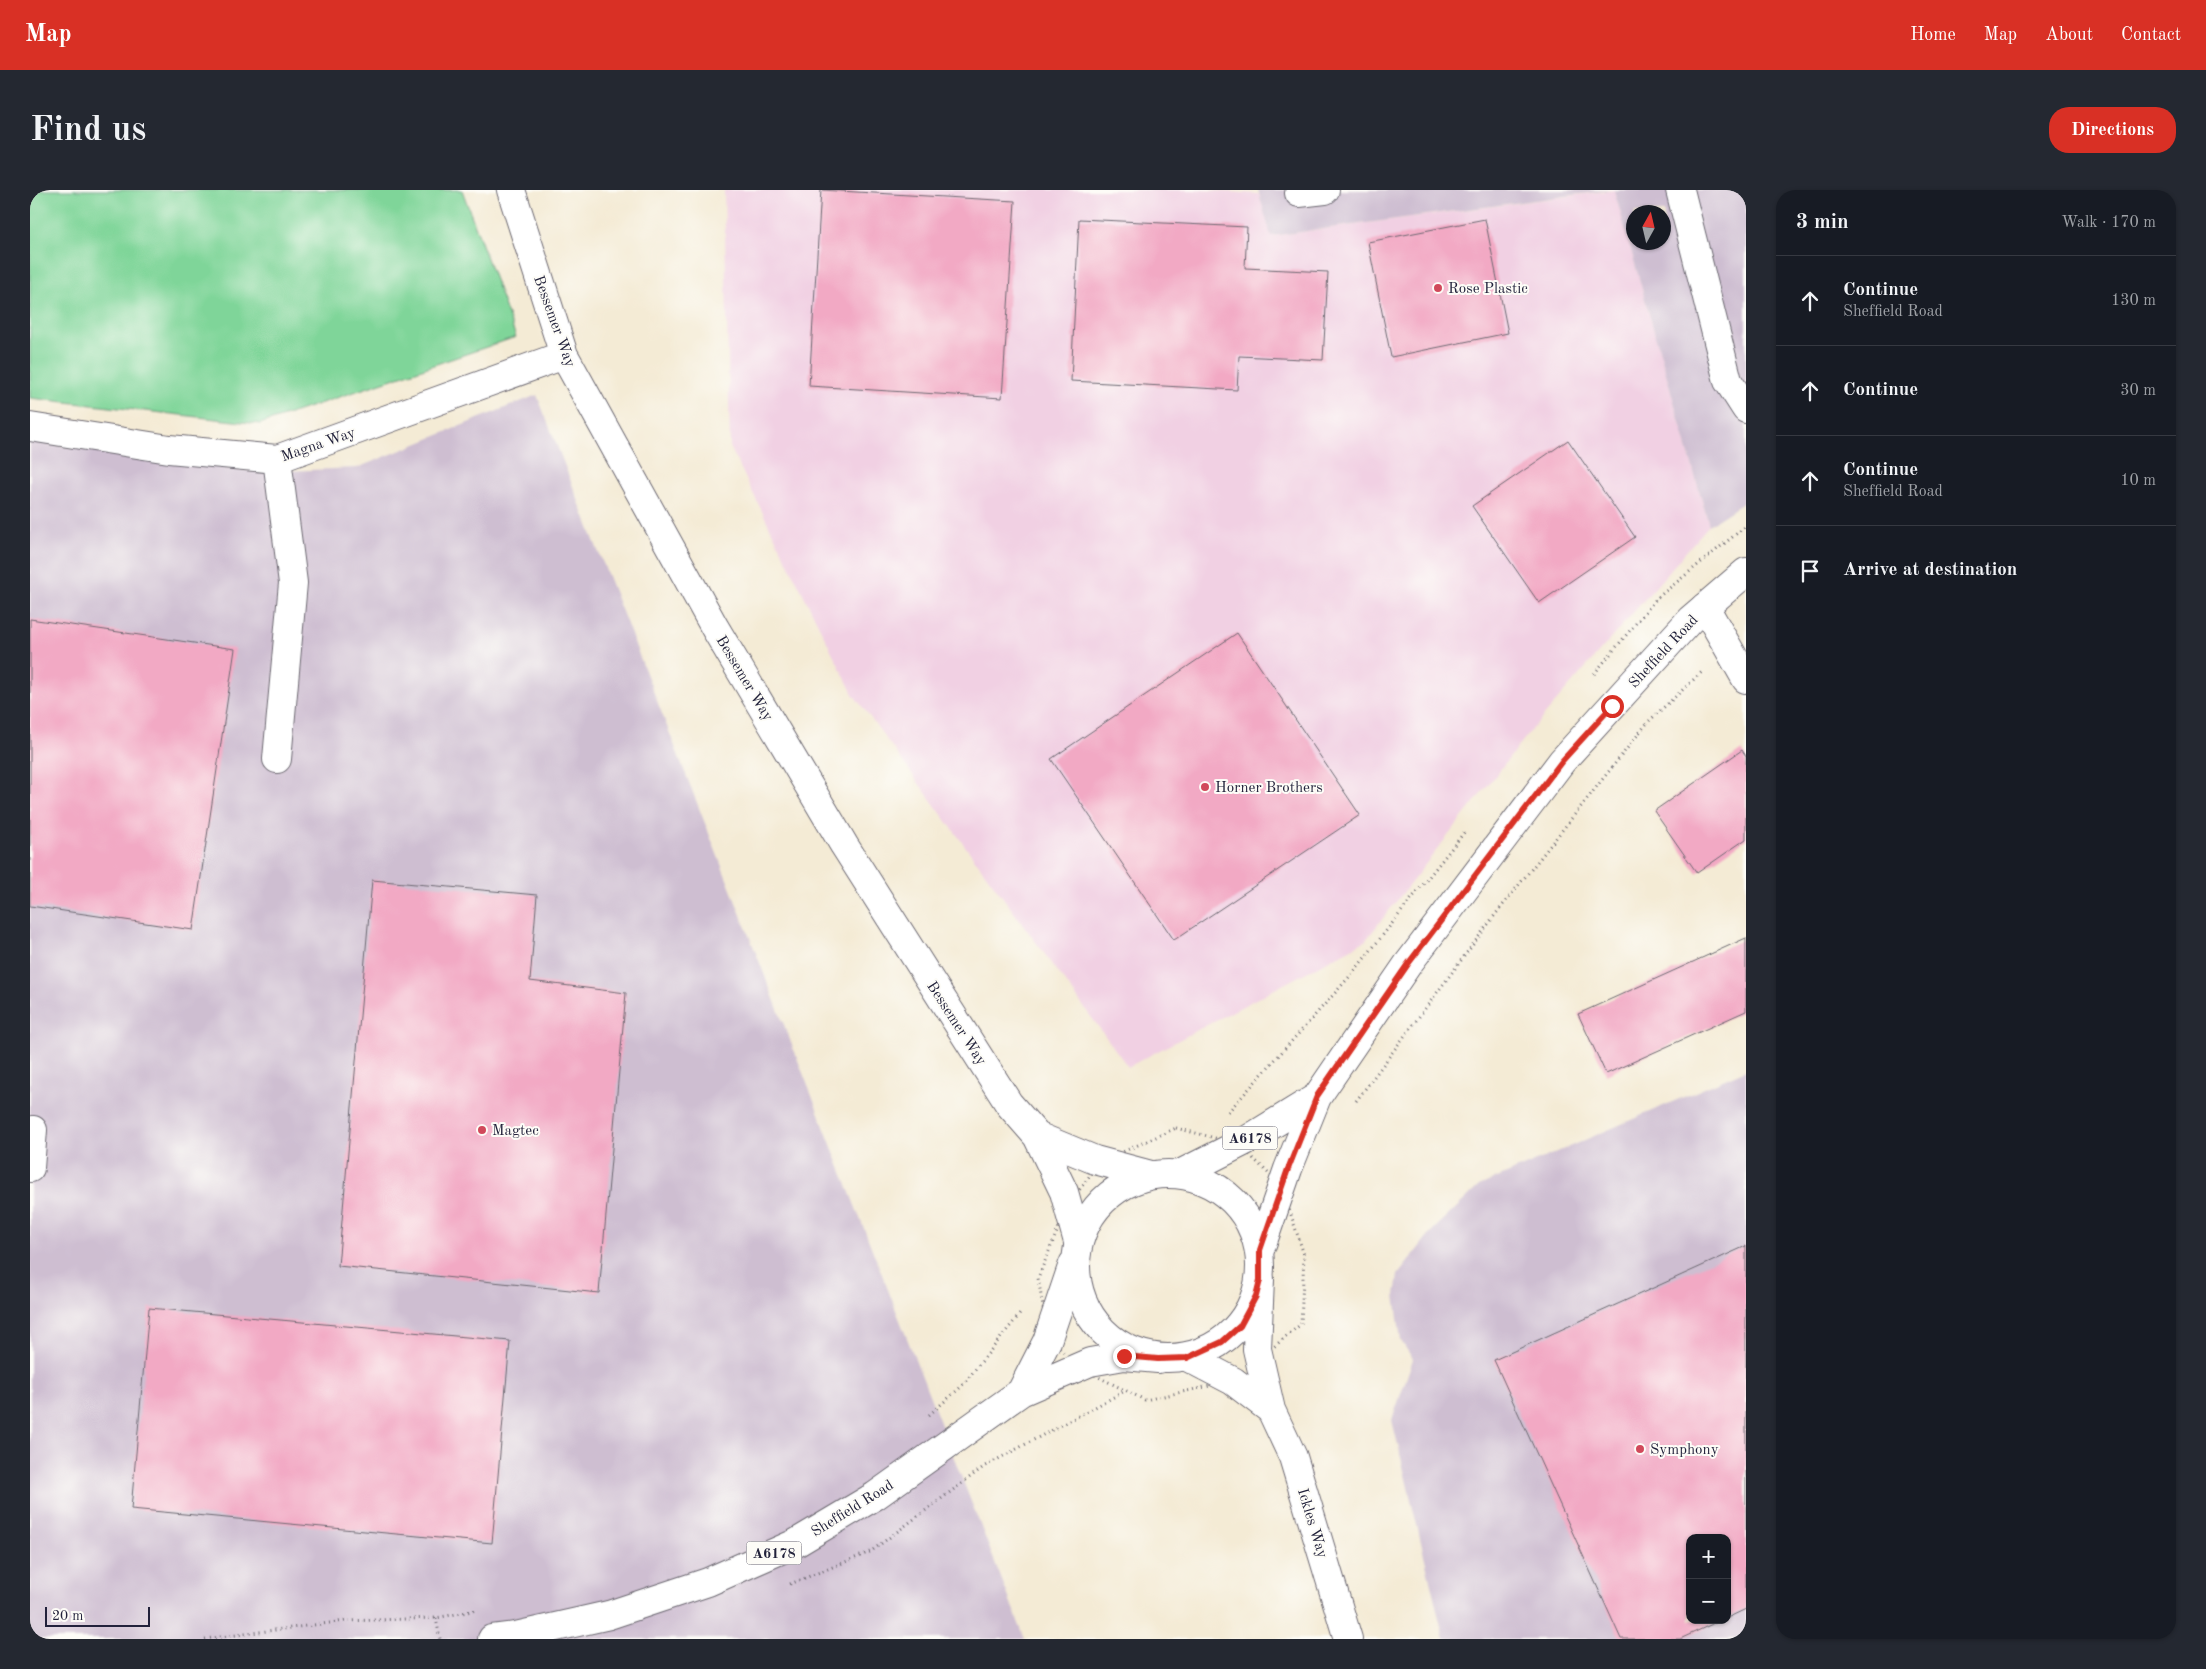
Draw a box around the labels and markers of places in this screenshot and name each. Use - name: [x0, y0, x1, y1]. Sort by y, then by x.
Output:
- marker: Rose Plastic: [1432, 282, 1444, 294]
- place label: Rose Plastic: [1448, 282, 1528, 297]
- marker: Horner Brothers: [1199, 781, 1211, 793]
- place label: Horner Brothers: [1215, 781, 1323, 796]
- marker: Magtec: [476, 1124, 488, 1136]
- place label: Magtec: [492, 1124, 539, 1139]
- marker: Symphony: [1634, 1443, 1646, 1455]
- place label: Symphony: [1650, 1443, 1719, 1458]

